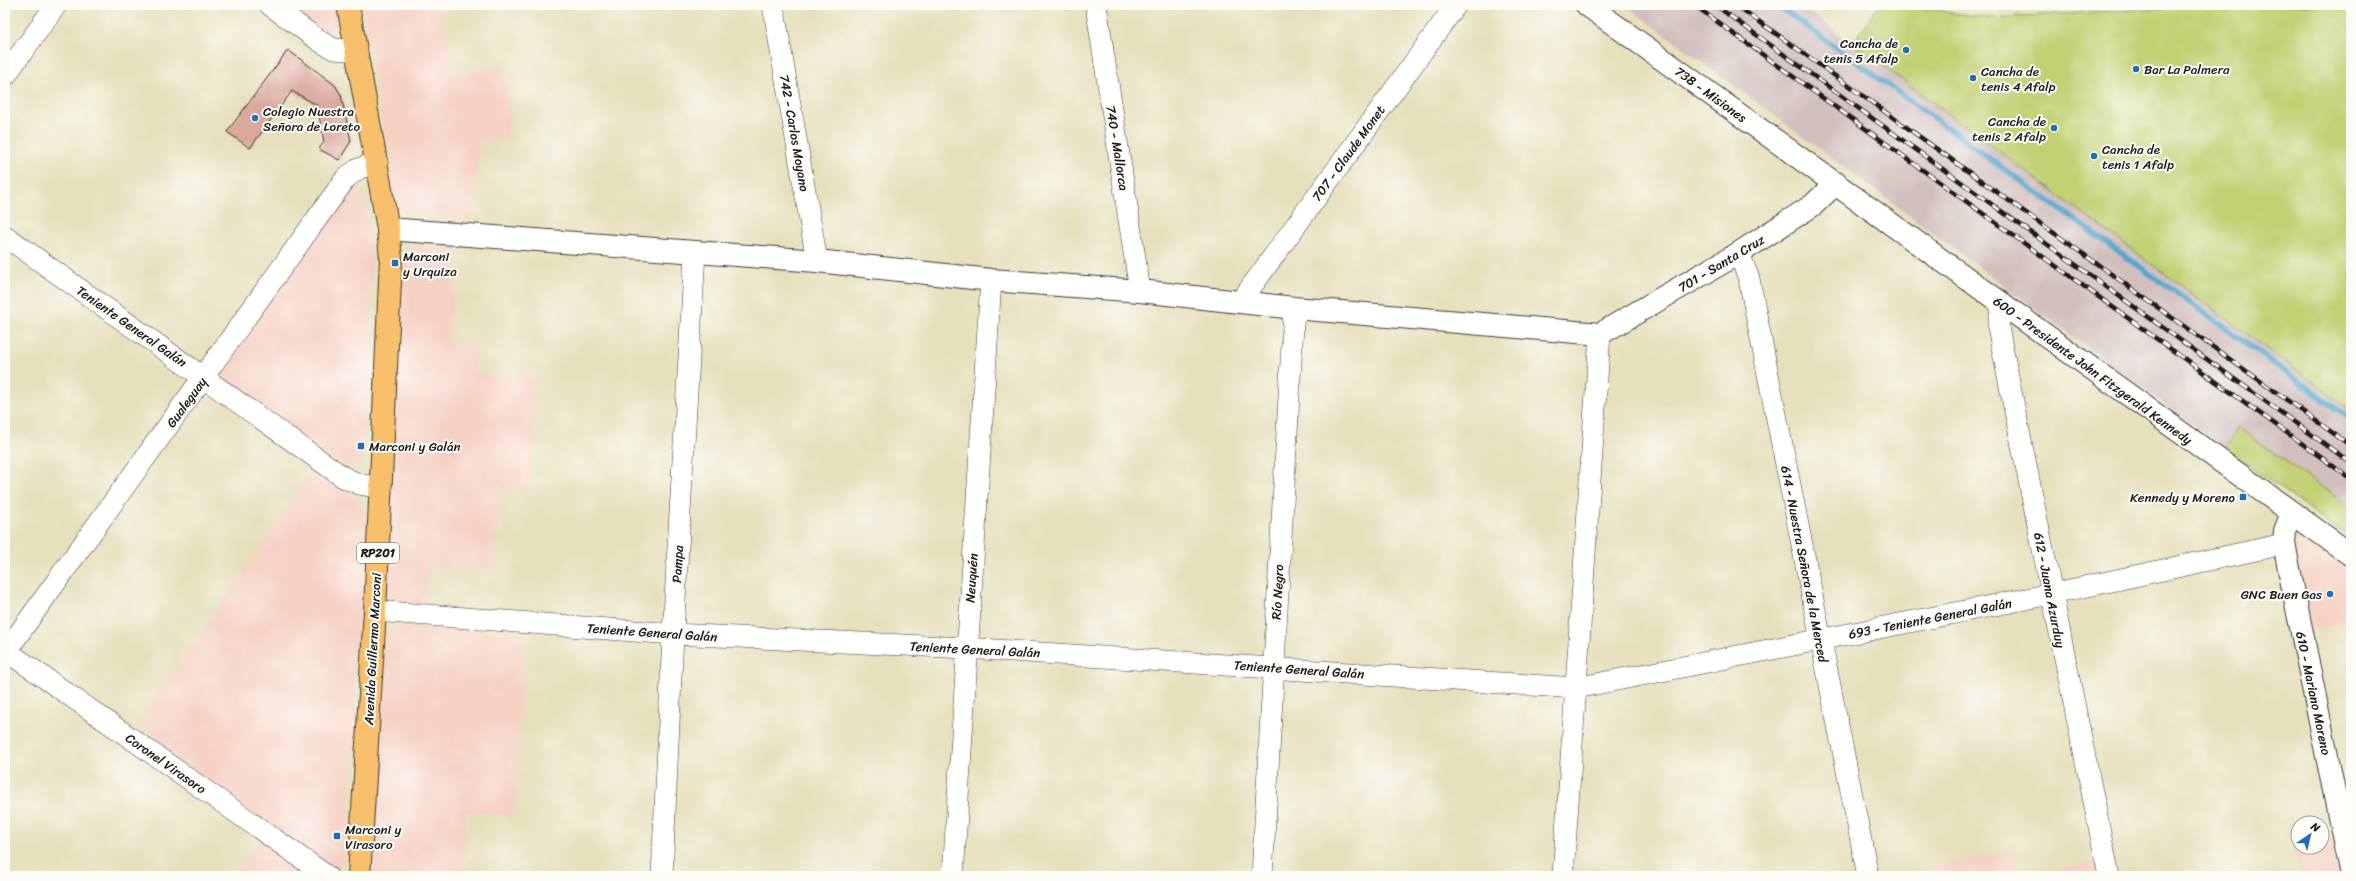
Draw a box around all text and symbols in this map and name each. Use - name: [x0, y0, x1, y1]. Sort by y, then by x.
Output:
- place label: Cancha de tenis 5 Afalp: [1824, 32, 1898, 70]
- marker: Cancha de tenis 5 Afalp: [1901, 45, 1911, 55]
- place label: Bar La Palmera: [2144, 58, 2230, 81]
- street label: 738 - Misiones: [1670, 60, 1752, 129]
- place label: Cancha de tenis 4 Afalp: [1981, 60, 2056, 98]
- marker: Bar La Palmera: [2131, 64, 2141, 74]
- street label: 742 - Carlos Moyano: [773, 73, 816, 194]
- marker: Cancha de tenis 4 Afalp: [1968, 73, 1978, 83]
- place label: Colegio Nuestra Señora de Loreto: [263, 100, 360, 138]
- street label: 707 - Claude Monet: [1306, 100, 1391, 206]
- street label: 740 - Mallorca: [1099, 104, 1136, 193]
- place label: Cancha de tenis 2 Afalp: [1972, 110, 2046, 148]
- marker: Colegio Nuestra Señora de Loreto: [250, 113, 260, 123]
- marker: Cancha de tenis 2 Afalp: [2049, 123, 2059, 133]
- place label: Cancha de tenis 1 Afalp: [2102, 138, 2174, 176]
- marker: Cancha de tenis 1 Afalp: [2089, 151, 2099, 161]
- street label: 701 - Santa Cruz: [1673, 228, 1770, 298]
- place label: Marconi y Urquiza: [403, 245, 457, 283]
- marker: Marconi y Urquiza: [390, 258, 400, 268]
- street label: Teniente General Galán: [72, 279, 192, 373]
- street label: 600 - Presidente John Fitzgerald Kennedy: [1988, 290, 2198, 451]
- street label: Gualeguay: [160, 372, 213, 433]
- place label: Marconi y Galán: [369, 435, 461, 458]
- marker: Marconi y Galán: [356, 441, 366, 451]
- street label: 614 - Nuestra Señora de la Merced: [1774, 464, 1835, 666]
- place label: Kennedy y Moreno: [2130, 486, 2236, 509]
- marker: Kennedy y Moreno: [2238, 492, 2248, 502]
- street label: 612 - Juana Azurduy: [2027, 530, 2072, 650]
- road number: RP201: [357, 543, 399, 563]
- street label: Pampa: [665, 544, 690, 584]
- street label: Neuquén: [958, 552, 985, 604]
- street label: Río Negro: [1265, 563, 1290, 620]
- street label: Avenida Guillermo Marconi: [357, 572, 388, 727]
- place label: GNC Buen Gas: [2241, 583, 2322, 606]
- marker: GNC Buen Gas: [2325, 589, 2335, 599]
- street label: 693 - Teniente General Galán: [1846, 591, 2014, 646]
- street label: Teniente General Galán: [586, 616, 718, 649]
- street label: 610 - Mariano Moreno: [2289, 629, 2338, 757]
- street label: Teniente General Galán: [909, 635, 1041, 664]
- street label: Teniente General Galán: [1233, 653, 1365, 686]
- street label: Coronel Virasoro: [120, 727, 211, 800]
- north arrow: [2290, 815, 2330, 855]
- text: N: [2306, 817, 2324, 837]
- place label: Marconi y Virasoro: [345, 818, 402, 856]
- marker: Marconi y Virasoro: [332, 831, 342, 841]

